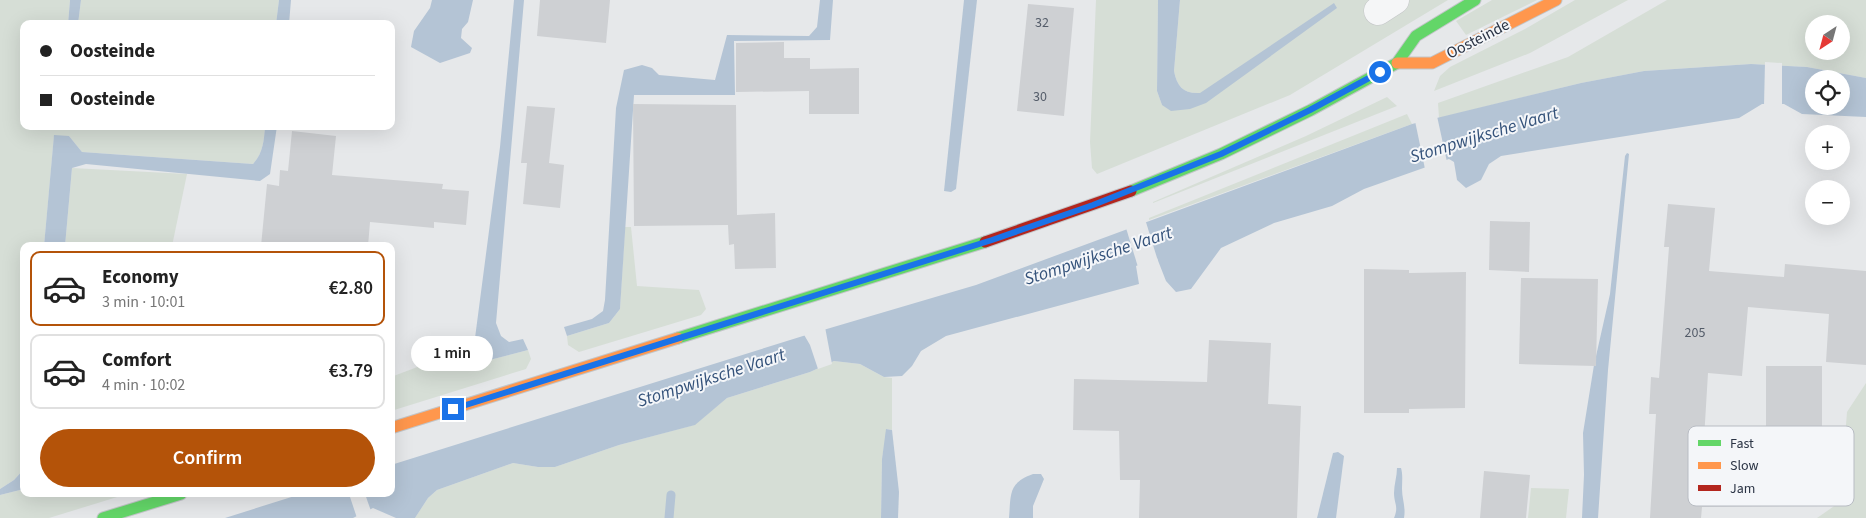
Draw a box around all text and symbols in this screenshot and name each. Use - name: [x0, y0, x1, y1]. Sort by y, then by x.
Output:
- house number: 32: [1035, 13, 1049, 33]
- street label: Oosteinde: [1443, 14, 1513, 64]
- north arrow: [1805, 15, 1850, 60]
- map controls: [1805, 15, 1850, 225]
- text: Oosteinde: [70, 38, 155, 65]
- route start: [1369, 61, 1391, 83]
- button: locate: [1805, 70, 1850, 115]
- text: Oosteinde: [70, 86, 155, 113]
- house number: 30: [1033, 87, 1047, 107]
- water label: Stompwijksche Vaart: [1407, 100, 1562, 169]
- button: +: [1805, 125, 1850, 170]
- button: −: [1805, 180, 1850, 225]
- water label: Stompwijksche Vaart: [1021, 220, 1176, 292]
- text: Economy: [102, 264, 179, 291]
- icon: car: [42, 266, 87, 311]
- text: €2.80: [329, 275, 373, 302]
- text: 3 min · 10:01: [102, 291, 185, 313]
- house number: 205: [1685, 323, 1705, 343]
- callout: 1 min: [412, 336, 494, 372]
- text: 1 min: [433, 342, 471, 364]
- water label: Stompwijksche Vaart: [634, 342, 789, 414]
- text: Comfort: [102, 347, 172, 374]
- icon: car: [42, 349, 87, 394]
- text: €3.79: [329, 358, 373, 385]
- text: 4 min · 10:02: [102, 374, 185, 396]
- route end: [442, 398, 464, 420]
- legend: [1688, 426, 1854, 506]
- button: Confirm: [40, 429, 375, 487]
- text: Fast: [1730, 434, 1754, 454]
- text: Slow: [1730, 456, 1759, 476]
- text: Jam: [1730, 479, 1755, 499]

